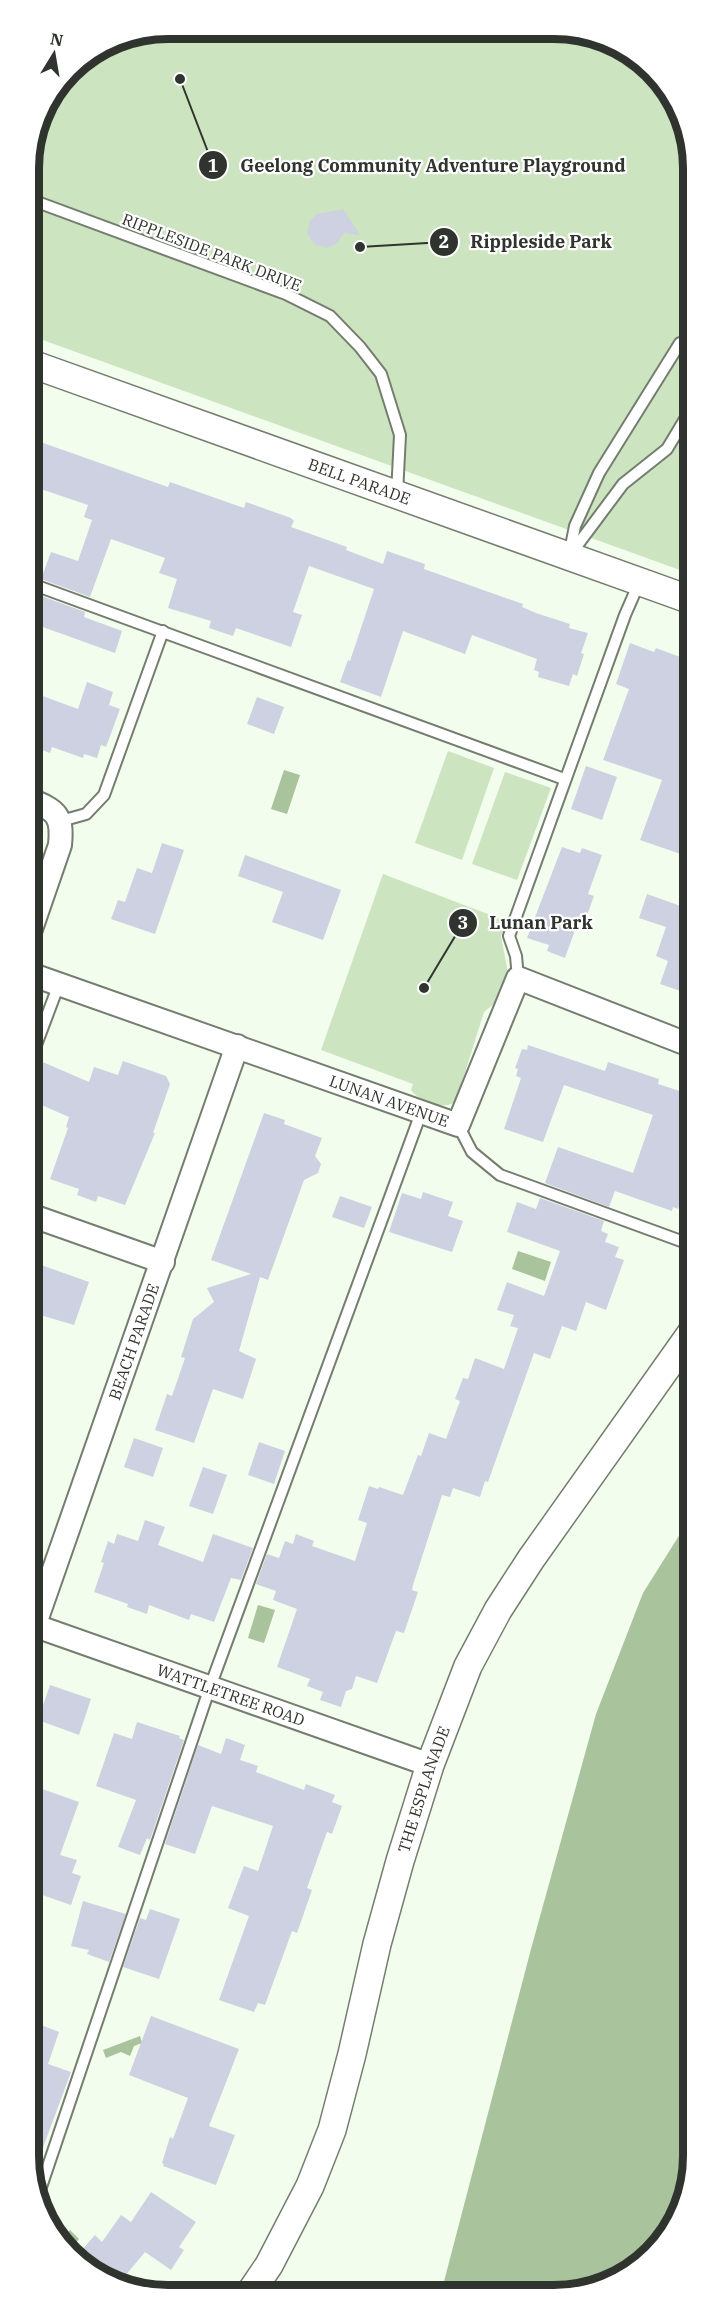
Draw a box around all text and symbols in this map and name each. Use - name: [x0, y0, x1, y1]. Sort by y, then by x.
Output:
- north arrow: [24, 24, 84, 84]
- text: N: [49, 28, 65, 50]
- callout: Geelong Community Adventure Playground: [198, 147, 638, 183]
- text: 1: [208, 154, 219, 177]
- text: Geelong Community Adventure Playground: [240, 154, 626, 177]
- street label: RIPPLESIDE PARK DRIVE: [119, 208, 305, 296]
- callout: Rippleside Park: [429, 224, 624, 260]
- text: 2: [439, 230, 449, 253]
- text: Rippleside Park: [470, 230, 612, 253]
- street label: BELL PARADE: [305, 454, 413, 509]
- callout: Lunan Park: [448, 905, 605, 941]
- text: 3: [458, 911, 468, 934]
- text: Lunan Park: [489, 911, 593, 934]
- street label: LUNAN AVENUE: [327, 1070, 452, 1131]
- street label: BEACH PARADE: [104, 1281, 163, 1402]
- street label: WATTLETREE ROAD: [154, 1660, 308, 1730]
- street label: THE ESPLANADE: [393, 1723, 454, 1855]

